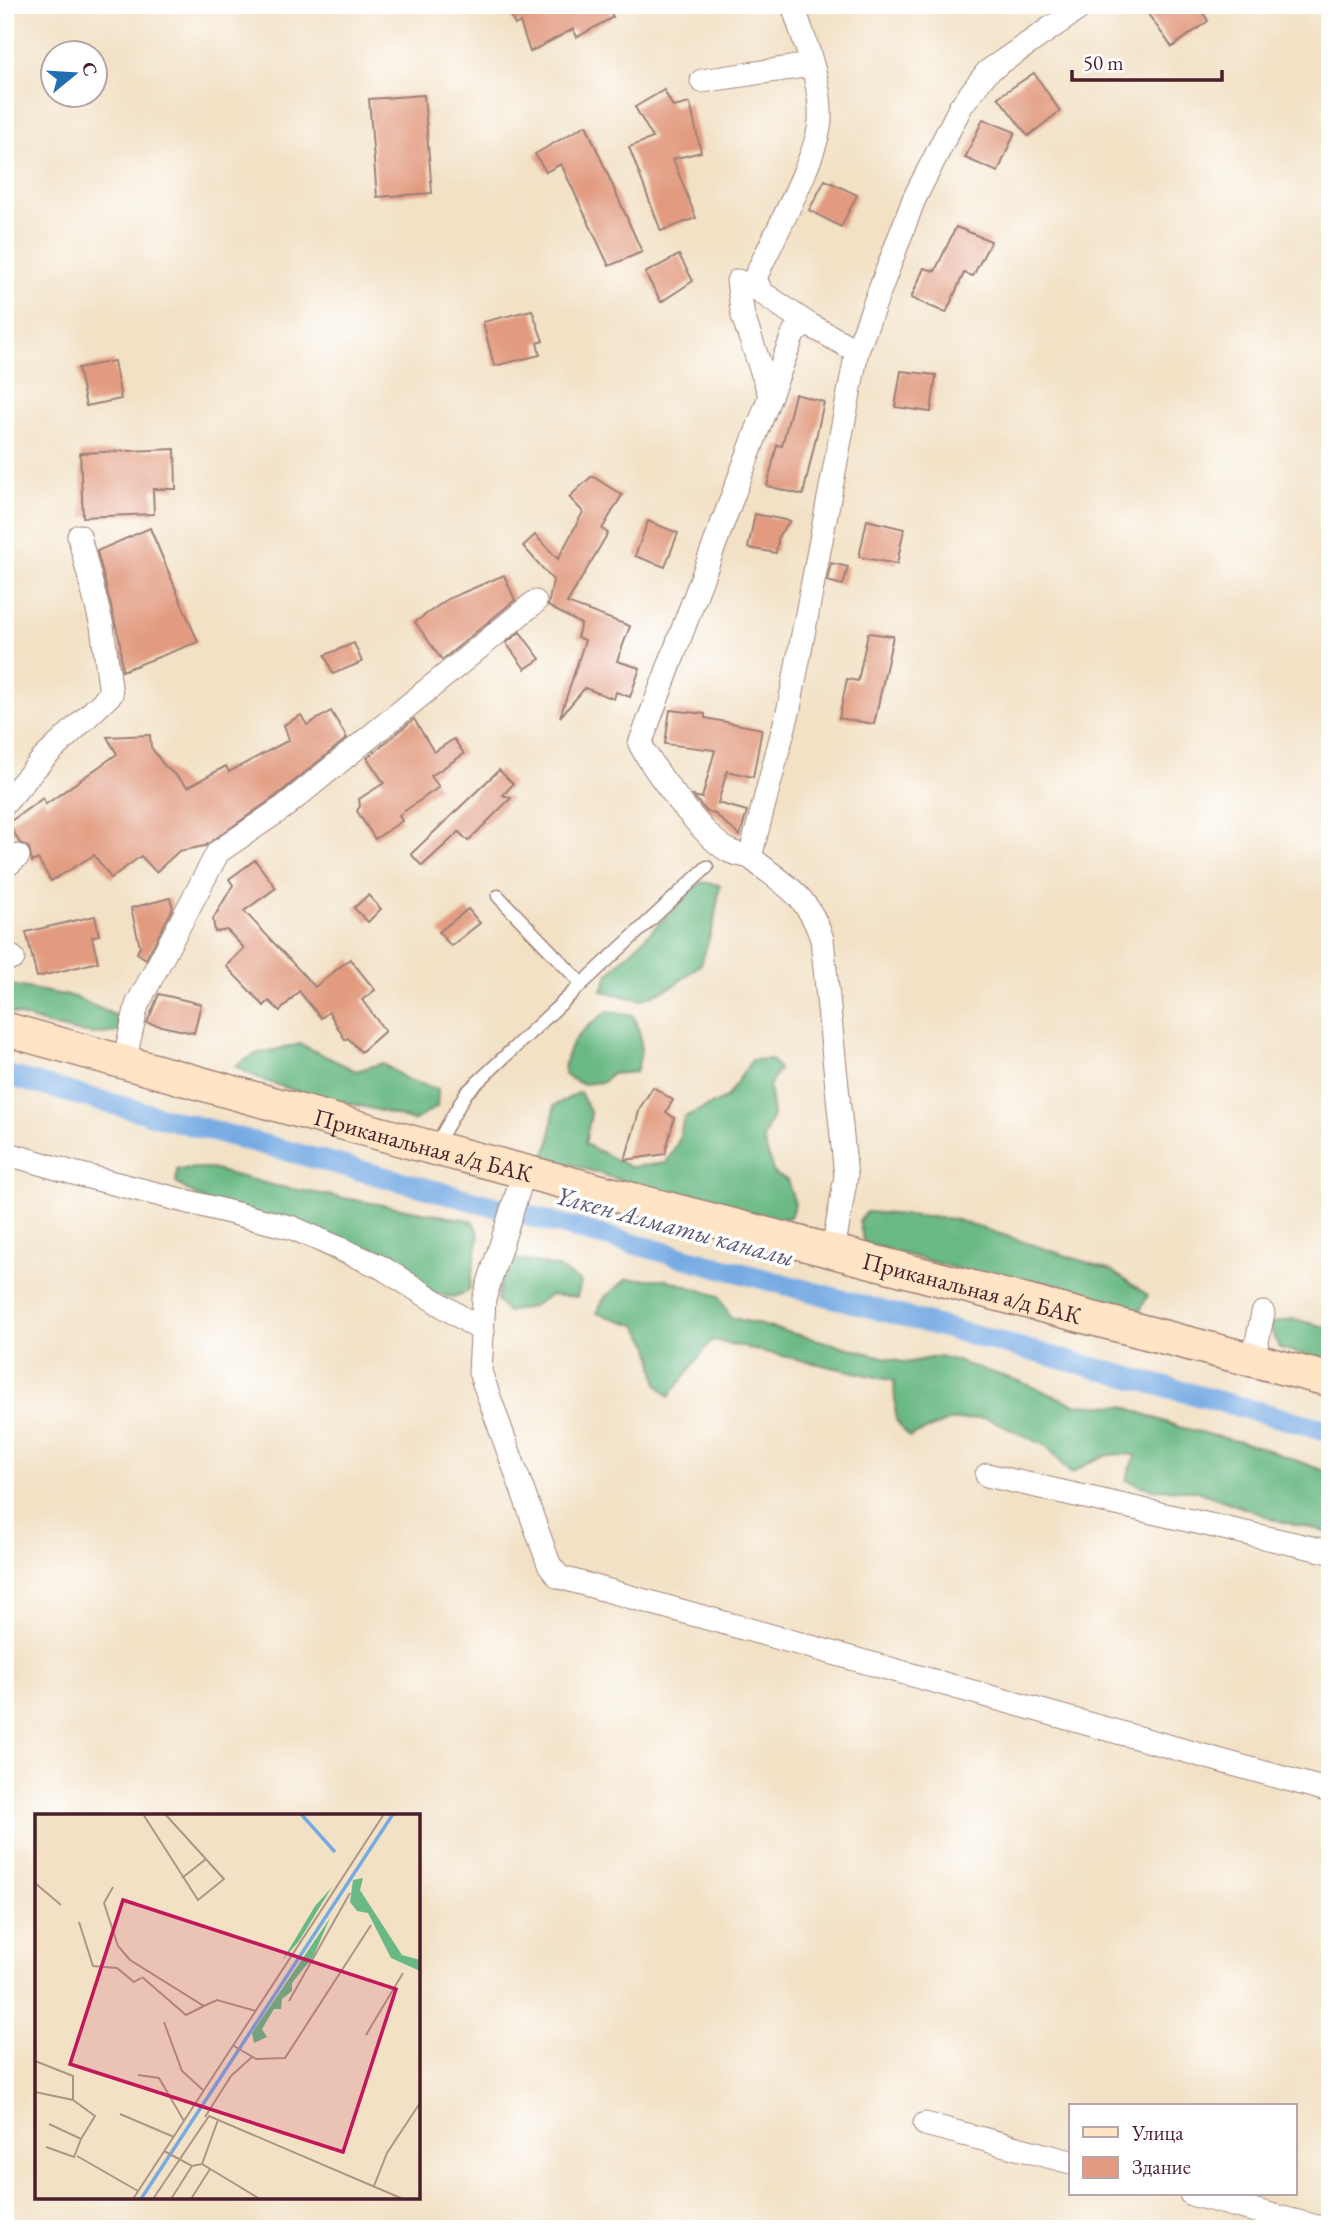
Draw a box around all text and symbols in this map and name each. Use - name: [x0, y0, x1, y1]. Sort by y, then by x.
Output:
- north arrow: [38, 38, 108, 108]
- scale bar: [1072, 38, 1223, 82]
- text: 50 m: [1083, 49, 1124, 76]
- text: С: [76, 59, 104, 79]
- street label: Приканальная а/д БАК: [311, 1100, 536, 1189]
- water label: Үлкен Алматы каналы: [552, 1178, 798, 1274]
- street label: Приканальная а/д БАК: [859, 1244, 1085, 1331]
- inset map: [35, 1814, 420, 2199]
- legend: [1069, 2104, 1296, 2196]
- text: Улица: [1131, 2119, 1184, 2146]
- text: Здание: [1132, 2153, 1191, 2180]

